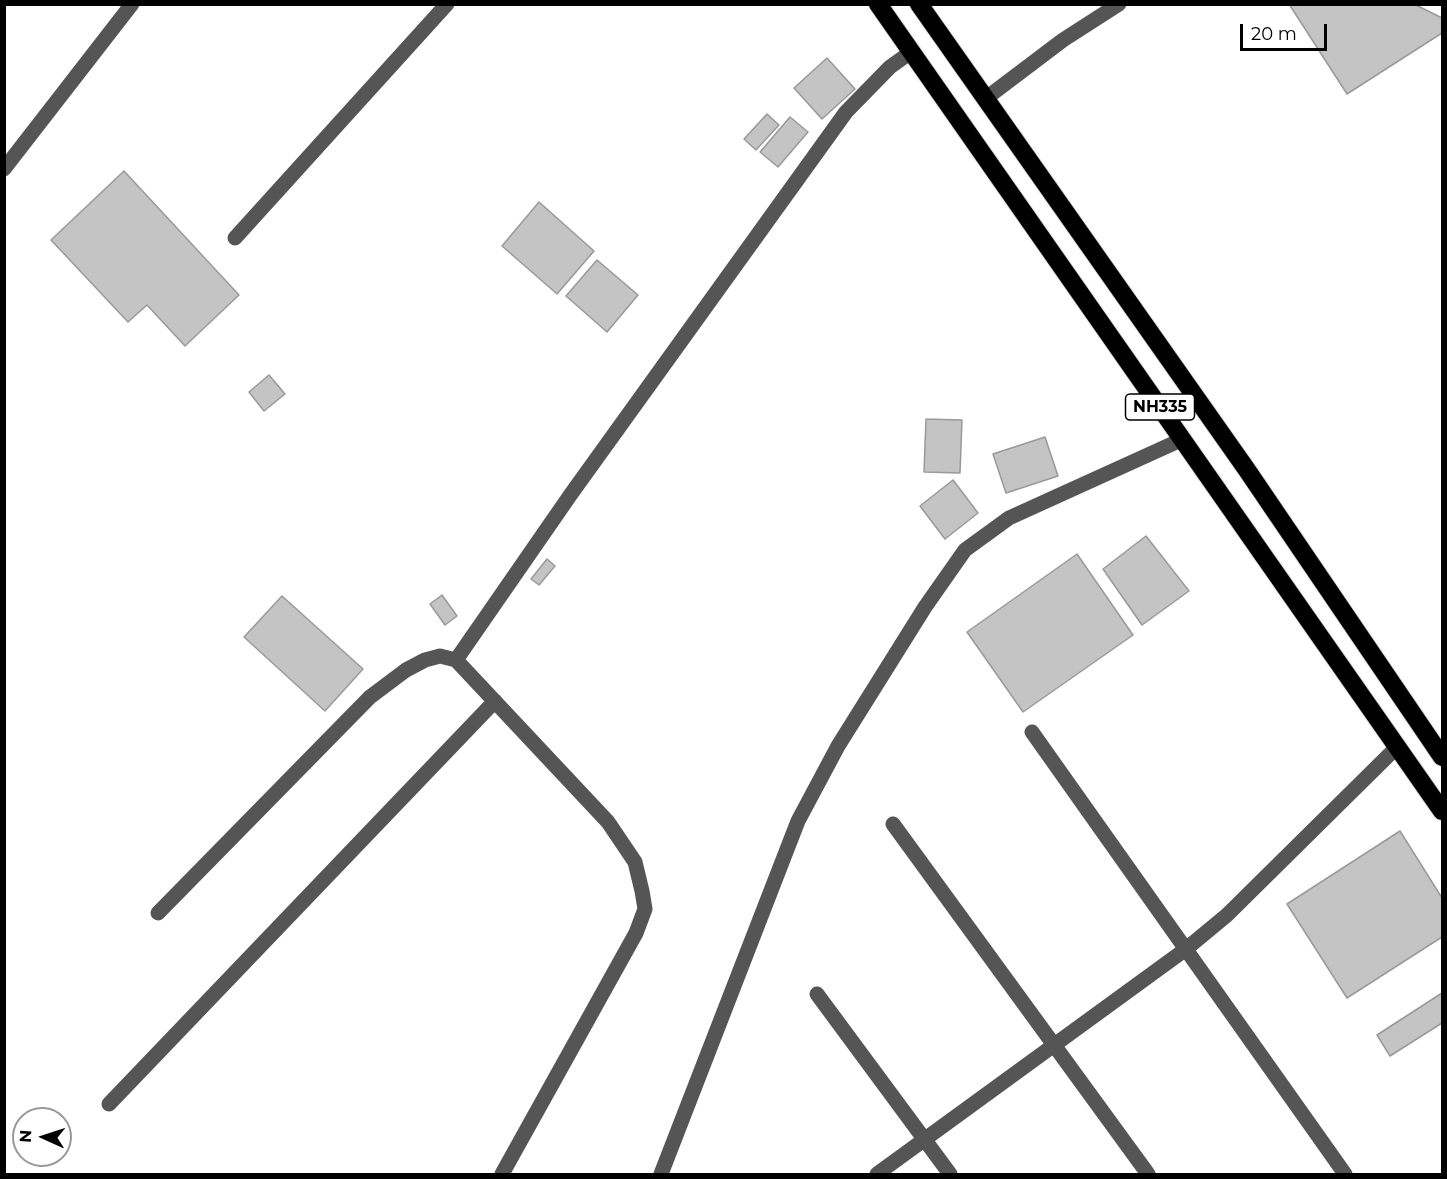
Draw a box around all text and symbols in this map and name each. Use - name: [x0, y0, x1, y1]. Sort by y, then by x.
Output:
- scale bar: [1243, 12, 1330, 50]
- text: 20 m: [1251, 23, 1297, 45]
- road number: NH335: [1126, 394, 1194, 420]
- north arrow: [12, 1107, 72, 1167]
- text: N: [16, 1129, 35, 1143]

